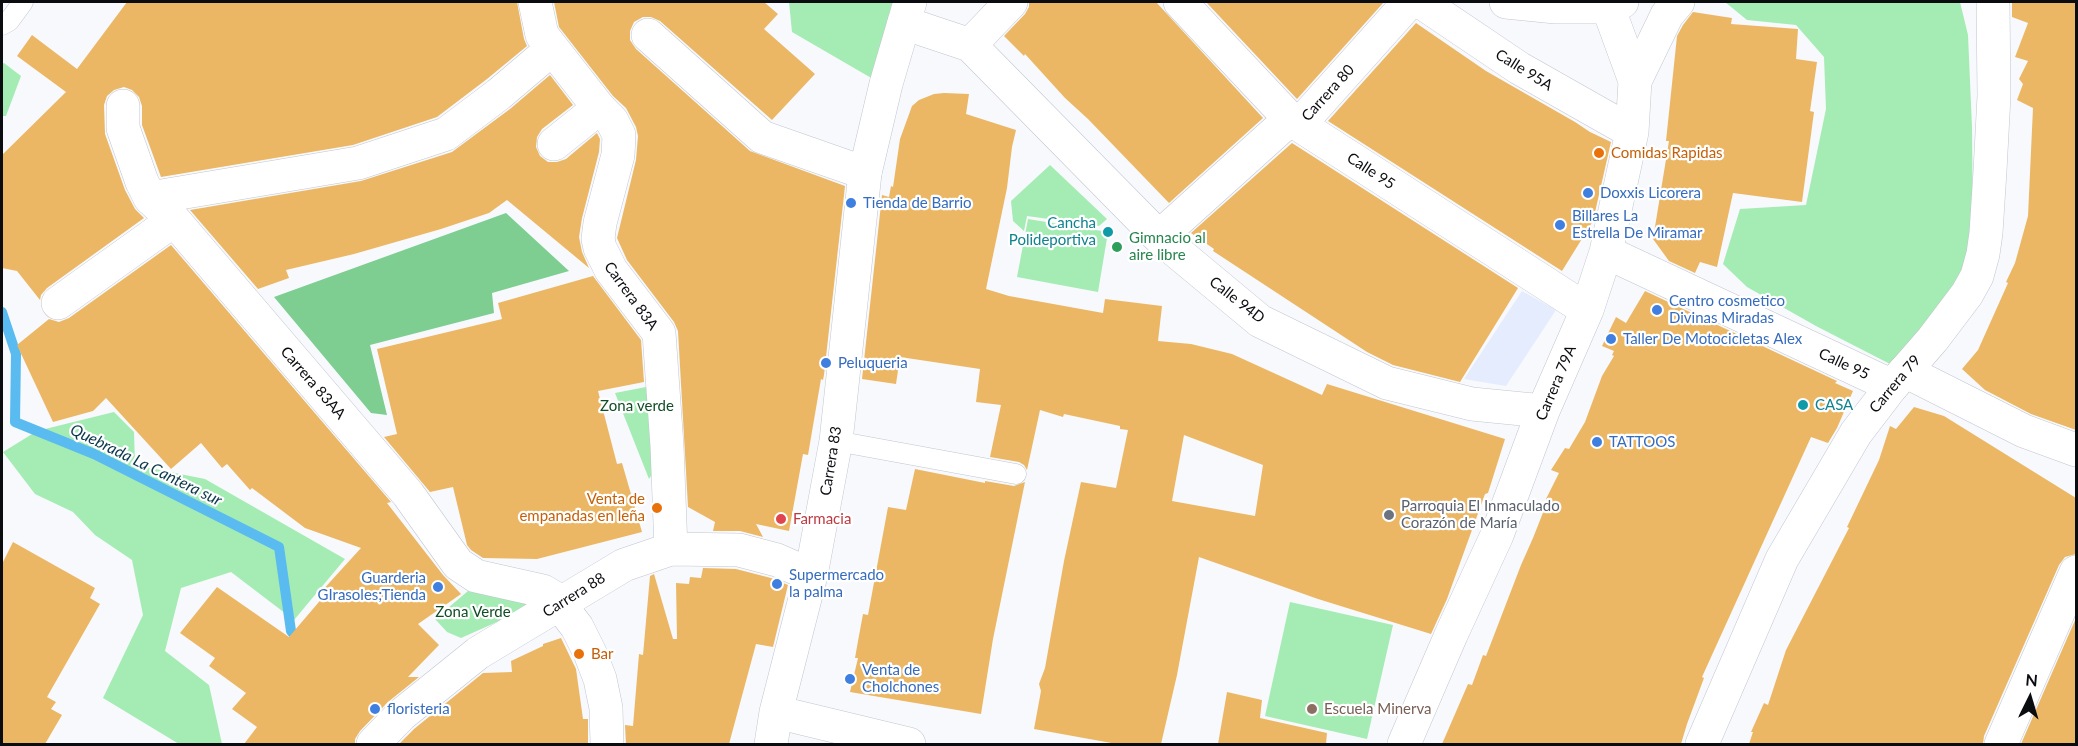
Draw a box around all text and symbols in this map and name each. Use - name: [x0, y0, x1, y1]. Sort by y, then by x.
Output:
- street label: Calle 95A: [1492, 45, 1556, 95]
- street label: Carrera 80: [1298, 61, 1358, 125]
- place label: Comidas Rapidas: [1611, 144, 1723, 162]
- marker: Comidas Rapidas: [1592, 146, 1606, 160]
- street label: Calle 95: [1344, 149, 1398, 193]
- place label: Doxxis Licorera: [1600, 184, 1701, 202]
- marker: Doxxis Licorera: [1581, 186, 1595, 200]
- place label: Tienda de Barrio: [863, 194, 972, 212]
- marker: Tienda de Barrio: [844, 196, 858, 210]
- place label: Billares La Estrella De Miramar: [1572, 207, 1702, 242]
- place label: Cancha Polideportiva: [1009, 214, 1096, 249]
- marker: Billares La Estrella De Miramar: [1553, 218, 1567, 232]
- marker: Cancha Polideportiva: [1101, 225, 1115, 239]
- place label: Gimnacio al aire libre: [1129, 229, 1206, 264]
- marker: Gimnacio al aire libre: [1110, 240, 1124, 254]
- street label: Carrera 83A: [600, 258, 662, 334]
- street label: Calle 94D: [1206, 273, 1268, 327]
- place label: Centro cosmetico Divinas Miradas: [1669, 292, 1785, 327]
- marker: Centro cosmetico Divinas Miradas: [1650, 303, 1664, 317]
- place label: Taller De Motocicletas Alex: [1623, 330, 1802, 348]
- marker: Taller De Motocicletas Alex: [1604, 332, 1618, 346]
- street label: Carrera 83AA: [277, 343, 349, 423]
- street label: Carrera 79A: [1532, 343, 1580, 423]
- street label: Calle 95: [1816, 344, 1872, 384]
- street label: Carrera 79: [1866, 351, 1924, 417]
- place label: Peluqueria: [838, 354, 908, 372]
- marker: Peluqueria: [819, 356, 833, 370]
- place label: CASA: [1815, 396, 1853, 414]
- park label: Zona verde: [600, 397, 674, 415]
- marker: CASA: [1796, 398, 1810, 412]
- water label: Quebrada La Cantera sur: [67, 420, 225, 510]
- street label: Carrera 83: [817, 425, 845, 497]
- place label: TATTOOS: [1609, 433, 1675, 451]
- marker: TATTOOS: [1590, 435, 1604, 449]
- place label: Venta de empanadas en leña: [519, 490, 645, 525]
- place label: Parroquia El Inmaculado Corazón de María: [1401, 497, 1560, 532]
- marker: Venta de empanadas en leña: [650, 501, 664, 515]
- marker: Parroquia El Inmaculado Corazón de María: [1382, 508, 1396, 522]
- place label: Farmacia: [793, 510, 851, 528]
- marker: Farmacia: [774, 512, 788, 526]
- place label: Supermercado la palma: [789, 566, 884, 601]
- place label: Guarderia GIrasoles;Tienda: [318, 569, 426, 604]
- street label: Carrera 88: [540, 569, 608, 621]
- marker: Supermercado la palma: [770, 577, 784, 591]
- marker: Guarderia GIrasoles;Tienda: [431, 580, 445, 594]
- park label: Zona Verde: [435, 603, 511, 621]
- place label: Bar: [591, 645, 613, 663]
- marker: Bar: [572, 647, 586, 661]
- place label: Venta de Cholchones: [862, 661, 939, 696]
- north arrow: [2000, 668, 2060, 728]
- text: N: [2025, 670, 2039, 690]
- marker: Venta de Cholchones: [843, 672, 857, 686]
- place label: floristeria: [387, 700, 450, 718]
- place label: Escuela Minerva: [1324, 700, 1432, 718]
- marker: floristeria: [368, 702, 382, 716]
- marker: Escuela Minerva: [1305, 702, 1319, 716]

